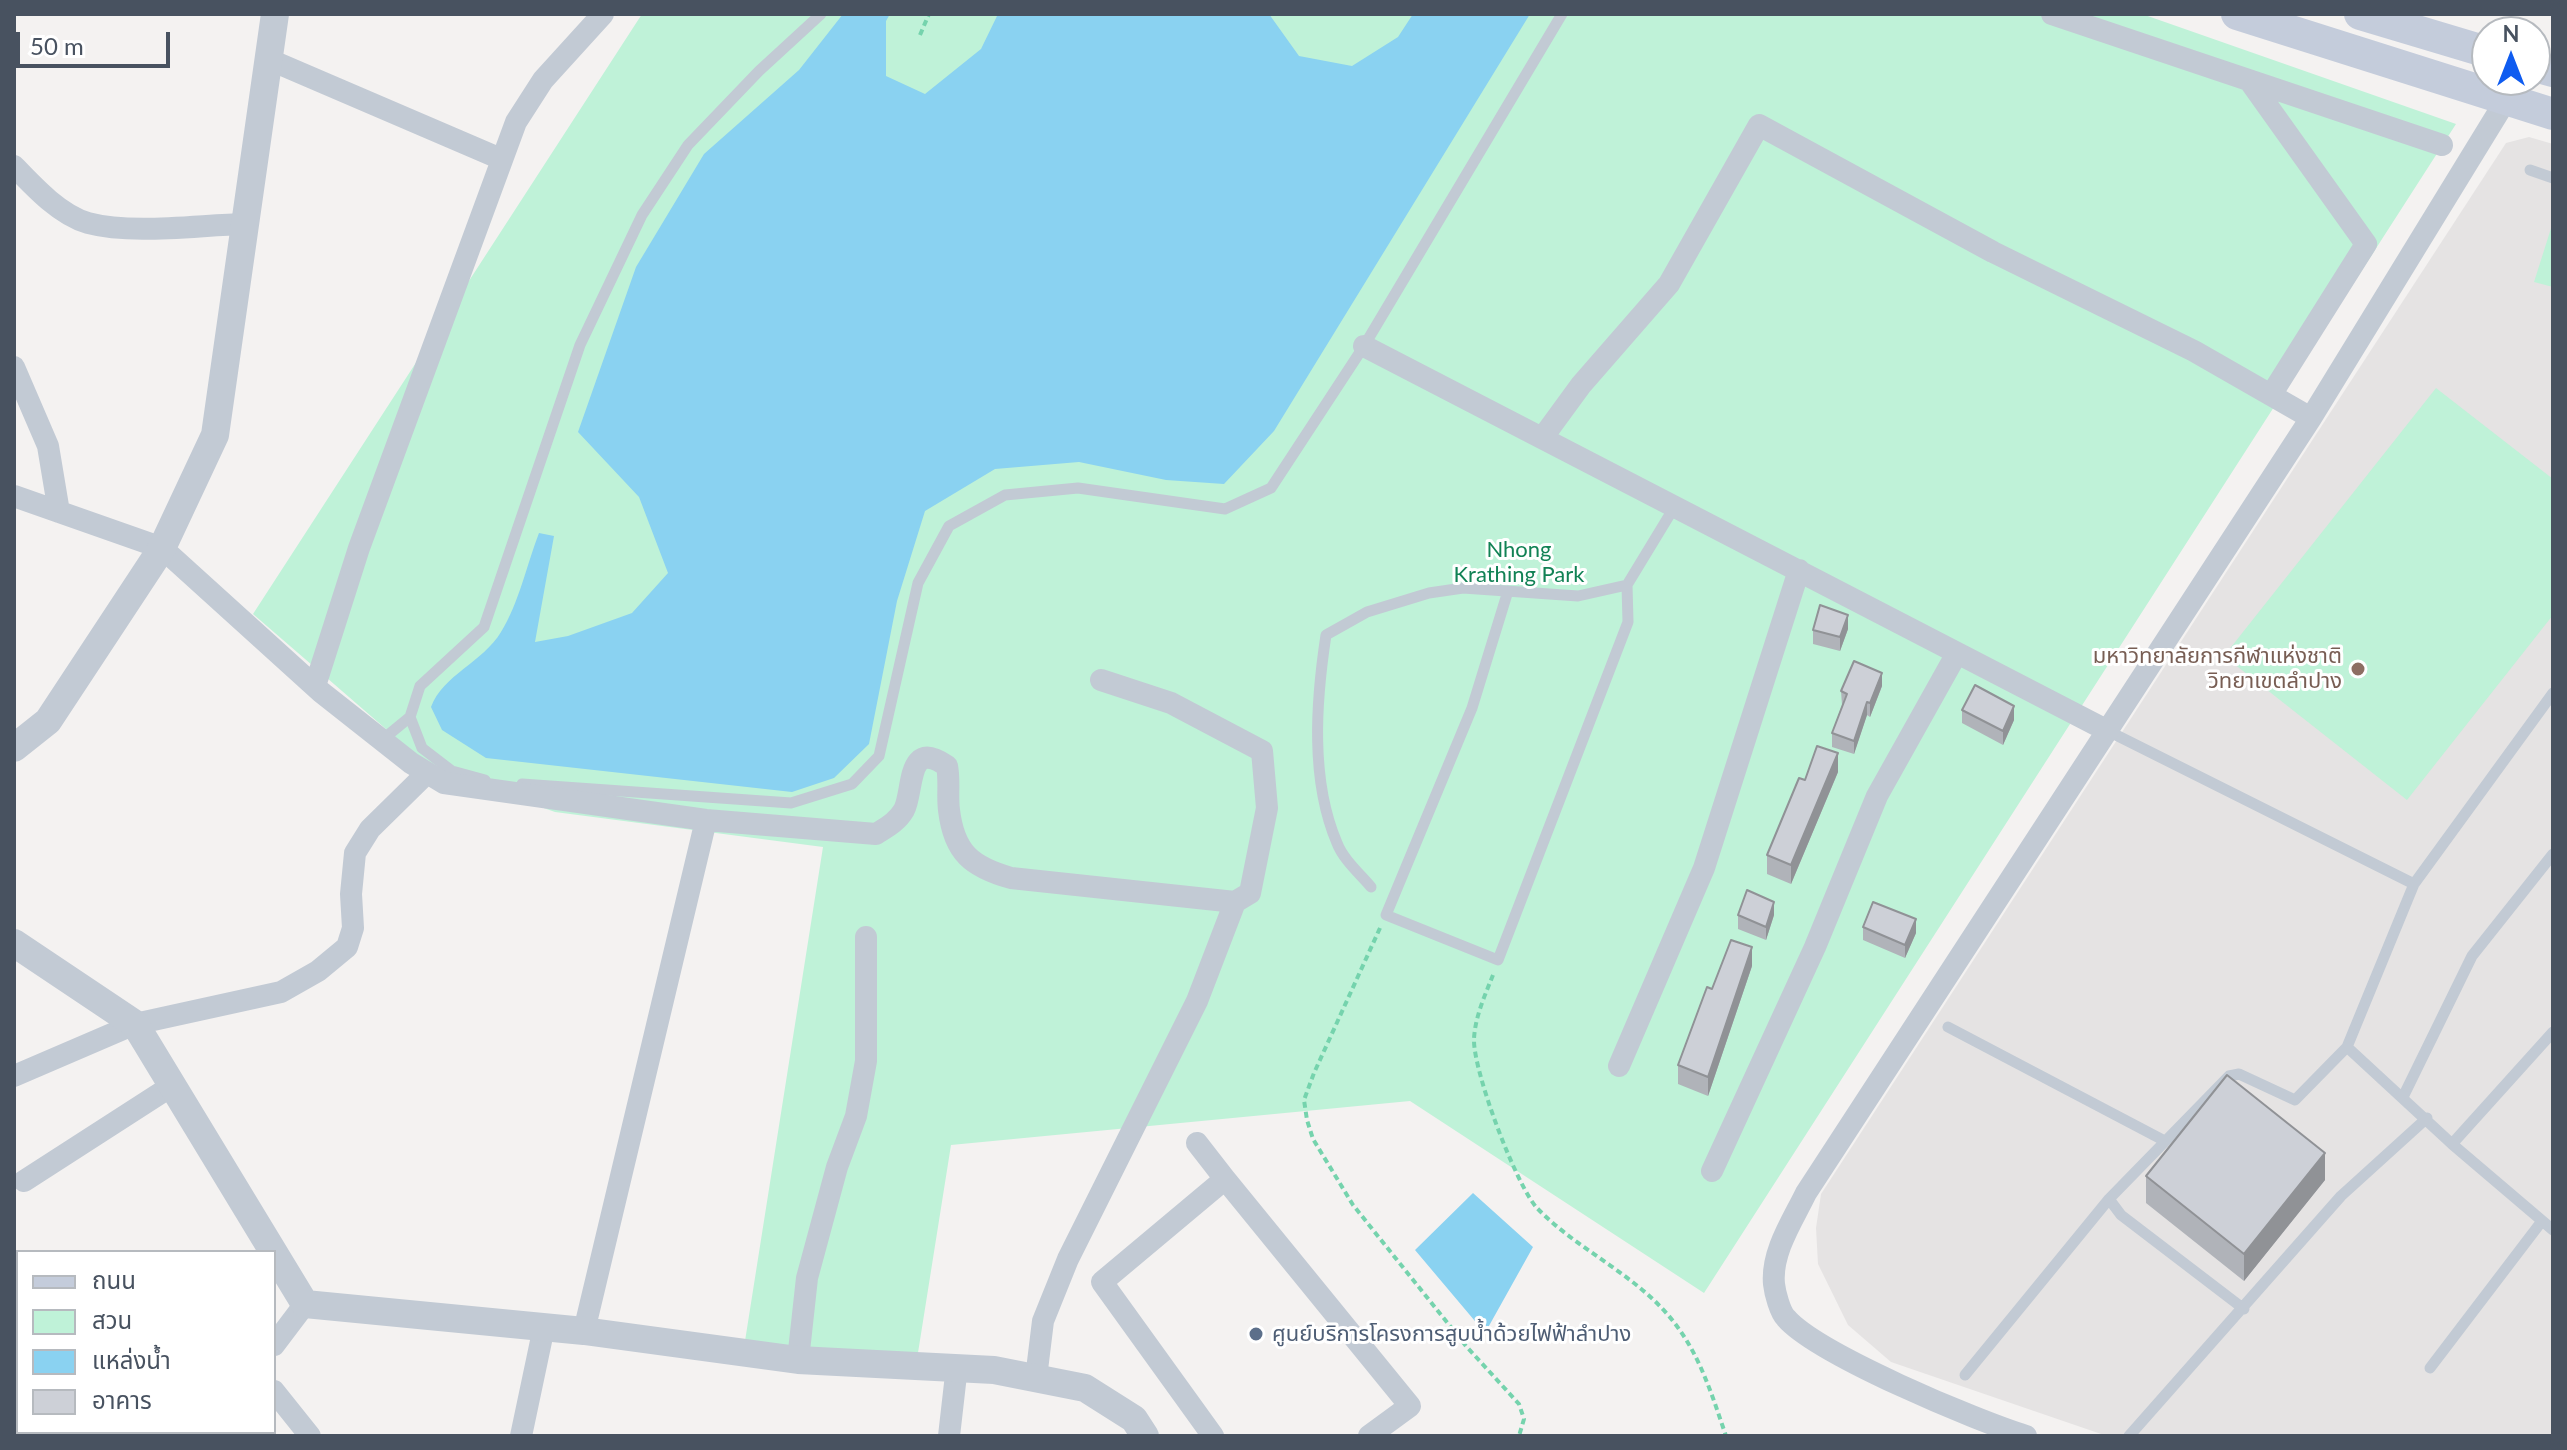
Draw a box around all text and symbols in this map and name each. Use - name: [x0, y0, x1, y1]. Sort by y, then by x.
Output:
- scale bar: [20, 16, 174, 66]
- north arrow: [2471, 16, 2551, 96]
- text: N: [2503, 20, 2519, 47]
- text: 50 m: [30, 31, 84, 60]
- park label: Nhong Krathing Park: [1454, 537, 1584, 588]
- place label: มหาวิทยาลัยการกีฬาแห่งชาติ วิทยาเขตลำปาง: [2093, 643, 2342, 694]
- marker: มหาวิทยาลัยการกีฬาแห่งชาติ วิทยาเขตลำปาง: [2349, 660, 2367, 678]
- legend: [16, 1250, 276, 1434]
- text: ถนน: [92, 1265, 136, 1294]
- text: สวน: [92, 1305, 132, 1334]
- place label: ศูนย์บริการโครงการสูบน้ำด้วยไฟฟ้าลําปาง: [1272, 1321, 1631, 1347]
- marker: ศูนย์บริการโครงการสูบน้ำด้วยไฟฟ้าลําปาง: [1247, 1325, 1265, 1343]
- text: แหล่งน้ำ: [92, 1345, 171, 1374]
- text: อาคาร: [92, 1385, 152, 1414]

